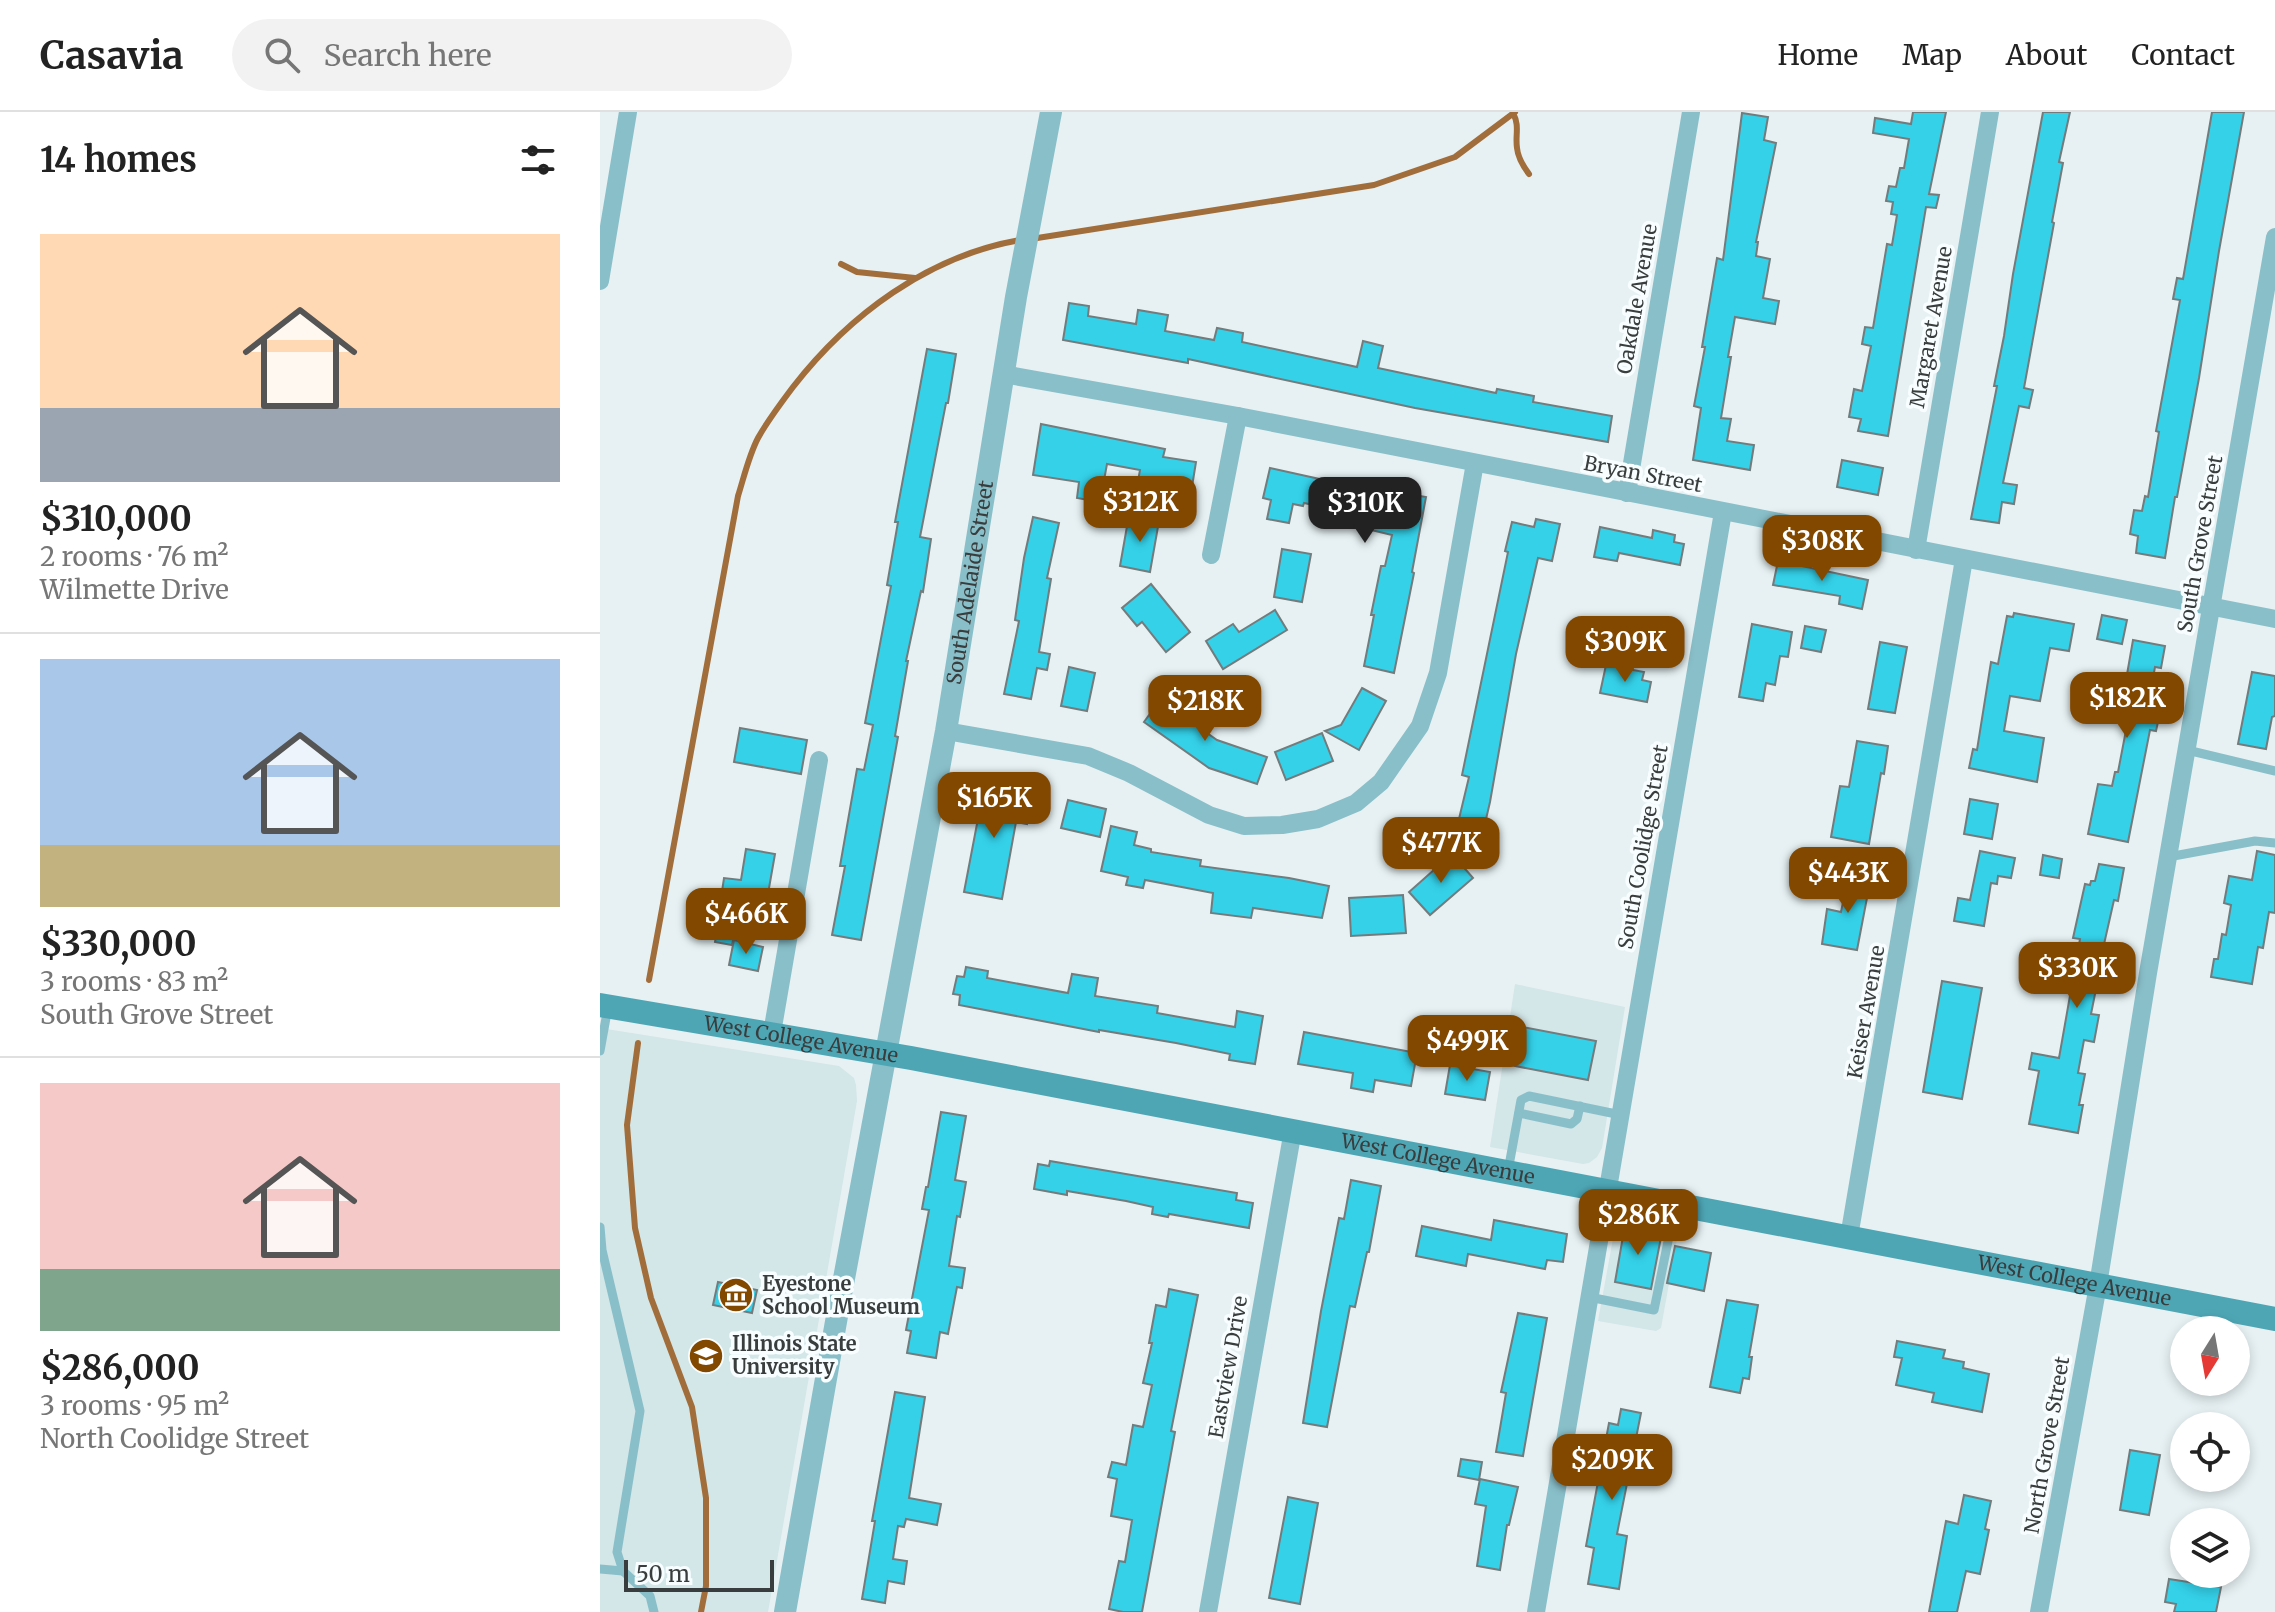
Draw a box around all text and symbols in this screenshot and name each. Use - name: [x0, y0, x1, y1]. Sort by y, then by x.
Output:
- search box: [232, 19, 792, 91]
- text: Casavia: [40, 32, 184, 79]
- icon: search: [260, 33, 304, 77]
- text: Search here: [324, 36, 492, 74]
- text: Home: [1777, 37, 1858, 73]
- text: Map: [1902, 37, 1962, 73]
- text: About: [2006, 37, 2087, 73]
- text: Contact: [2131, 37, 2235, 73]
- icon: filters: [516, 138, 560, 182]
- text: 14 homes: [40, 139, 197, 181]
- street label: Oakdale Avenue: [1611, 222, 1662, 376]
- street label: Margaret Avenue: [1904, 244, 1957, 410]
- icon: home: [228, 286, 372, 430]
- street label: Bryan Street: [1582, 450, 1705, 497]
- street label: South Grove Street: [2172, 453, 2227, 634]
- pin: $312K: [1084, 476, 1196, 544]
- pin: $310K: [1309, 477, 1421, 545]
- street label: South Adelaide Street: [941, 478, 998, 686]
- text: $312K: [1102, 485, 1178, 518]
- text: $310K: [1326, 486, 1404, 519]
- text: $310,000: [40, 498, 192, 540]
- pin: $308K: [1766, 515, 1878, 583]
- text: $308K: [1780, 524, 1864, 557]
- text: 2 rooms · 76 m²: [40, 540, 228, 573]
- text: Wilmette Drive: [40, 573, 229, 606]
- pin: $309K: [1569, 616, 1681, 684]
- text: $309K: [1584, 625, 1666, 658]
- pin: $182K: [2071, 672, 2183, 740]
- pin: $218K: [1149, 675, 1261, 743]
- text: $182K: [2088, 681, 2166, 714]
- text: $218K: [1166, 684, 1244, 717]
- icon: home: [228, 711, 372, 855]
- street label: South Coolidge Street: [1612, 743, 1673, 951]
- pin: $165K: [938, 772, 1050, 840]
- text: $165K: [956, 781, 1032, 814]
- pin: $477K: [1385, 817, 1497, 885]
- text: $477K: [1400, 826, 1482, 859]
- pin: $443K: [1792, 847, 1904, 915]
- text: $443K: [1807, 856, 1889, 889]
- pin: $466K: [690, 888, 802, 956]
- text: $466K: [704, 897, 788, 930]
- text: $330,000: [40, 923, 197, 965]
- pin: $330K: [2021, 942, 2133, 1010]
- street label: Keiser Avenue: [1841, 943, 1890, 1081]
- text: $330K: [2037, 951, 2117, 984]
- text: 3 rooms · 83 m²: [40, 965, 228, 998]
- text: South Grove Street: [40, 998, 273, 1031]
- street label: West College Avenue: [701, 1010, 900, 1068]
- pin: $499K: [1411, 1015, 1523, 1083]
- text: $499K: [1426, 1024, 1508, 1057]
- street label: West College Avenue: [1338, 1127, 1537, 1189]
- icon: home: [228, 1135, 372, 1279]
- pin: $286K: [1582, 1189, 1694, 1257]
- text: $286K: [1597, 1198, 1679, 1231]
- street label: West College Avenue: [1975, 1249, 2173, 1311]
- place label: Eyestone School Museum: [762, 1271, 920, 1319]
- museum icon: Eyestone School Museum: [717, 1276, 755, 1314]
- street label: Eastview Drive: [1203, 1294, 1252, 1440]
- north arrow: [2170, 1316, 2250, 1396]
- map controls: [2170, 1316, 2250, 1588]
- place label: Illinois State University: [732, 1331, 857, 1379]
- school or university icon: Illinois State University: [687, 1337, 725, 1375]
- text: $286,000: [40, 1347, 200, 1389]
- street label: North Grove Street: [2019, 1354, 2074, 1535]
- text: 3 rooms · 95 m²: [40, 1389, 229, 1422]
- button: locate: [2170, 1412, 2250, 1492]
- text: North Coolidge Street: [40, 1422, 309, 1455]
- pin: $209K: [1556, 1434, 1668, 1502]
- text: $209K: [1570, 1443, 1654, 1476]
- button: layers: [2170, 1508, 2250, 1588]
- scale bar: [624, 1556, 774, 1592]
- text: 50 m: [636, 1560, 690, 1588]

